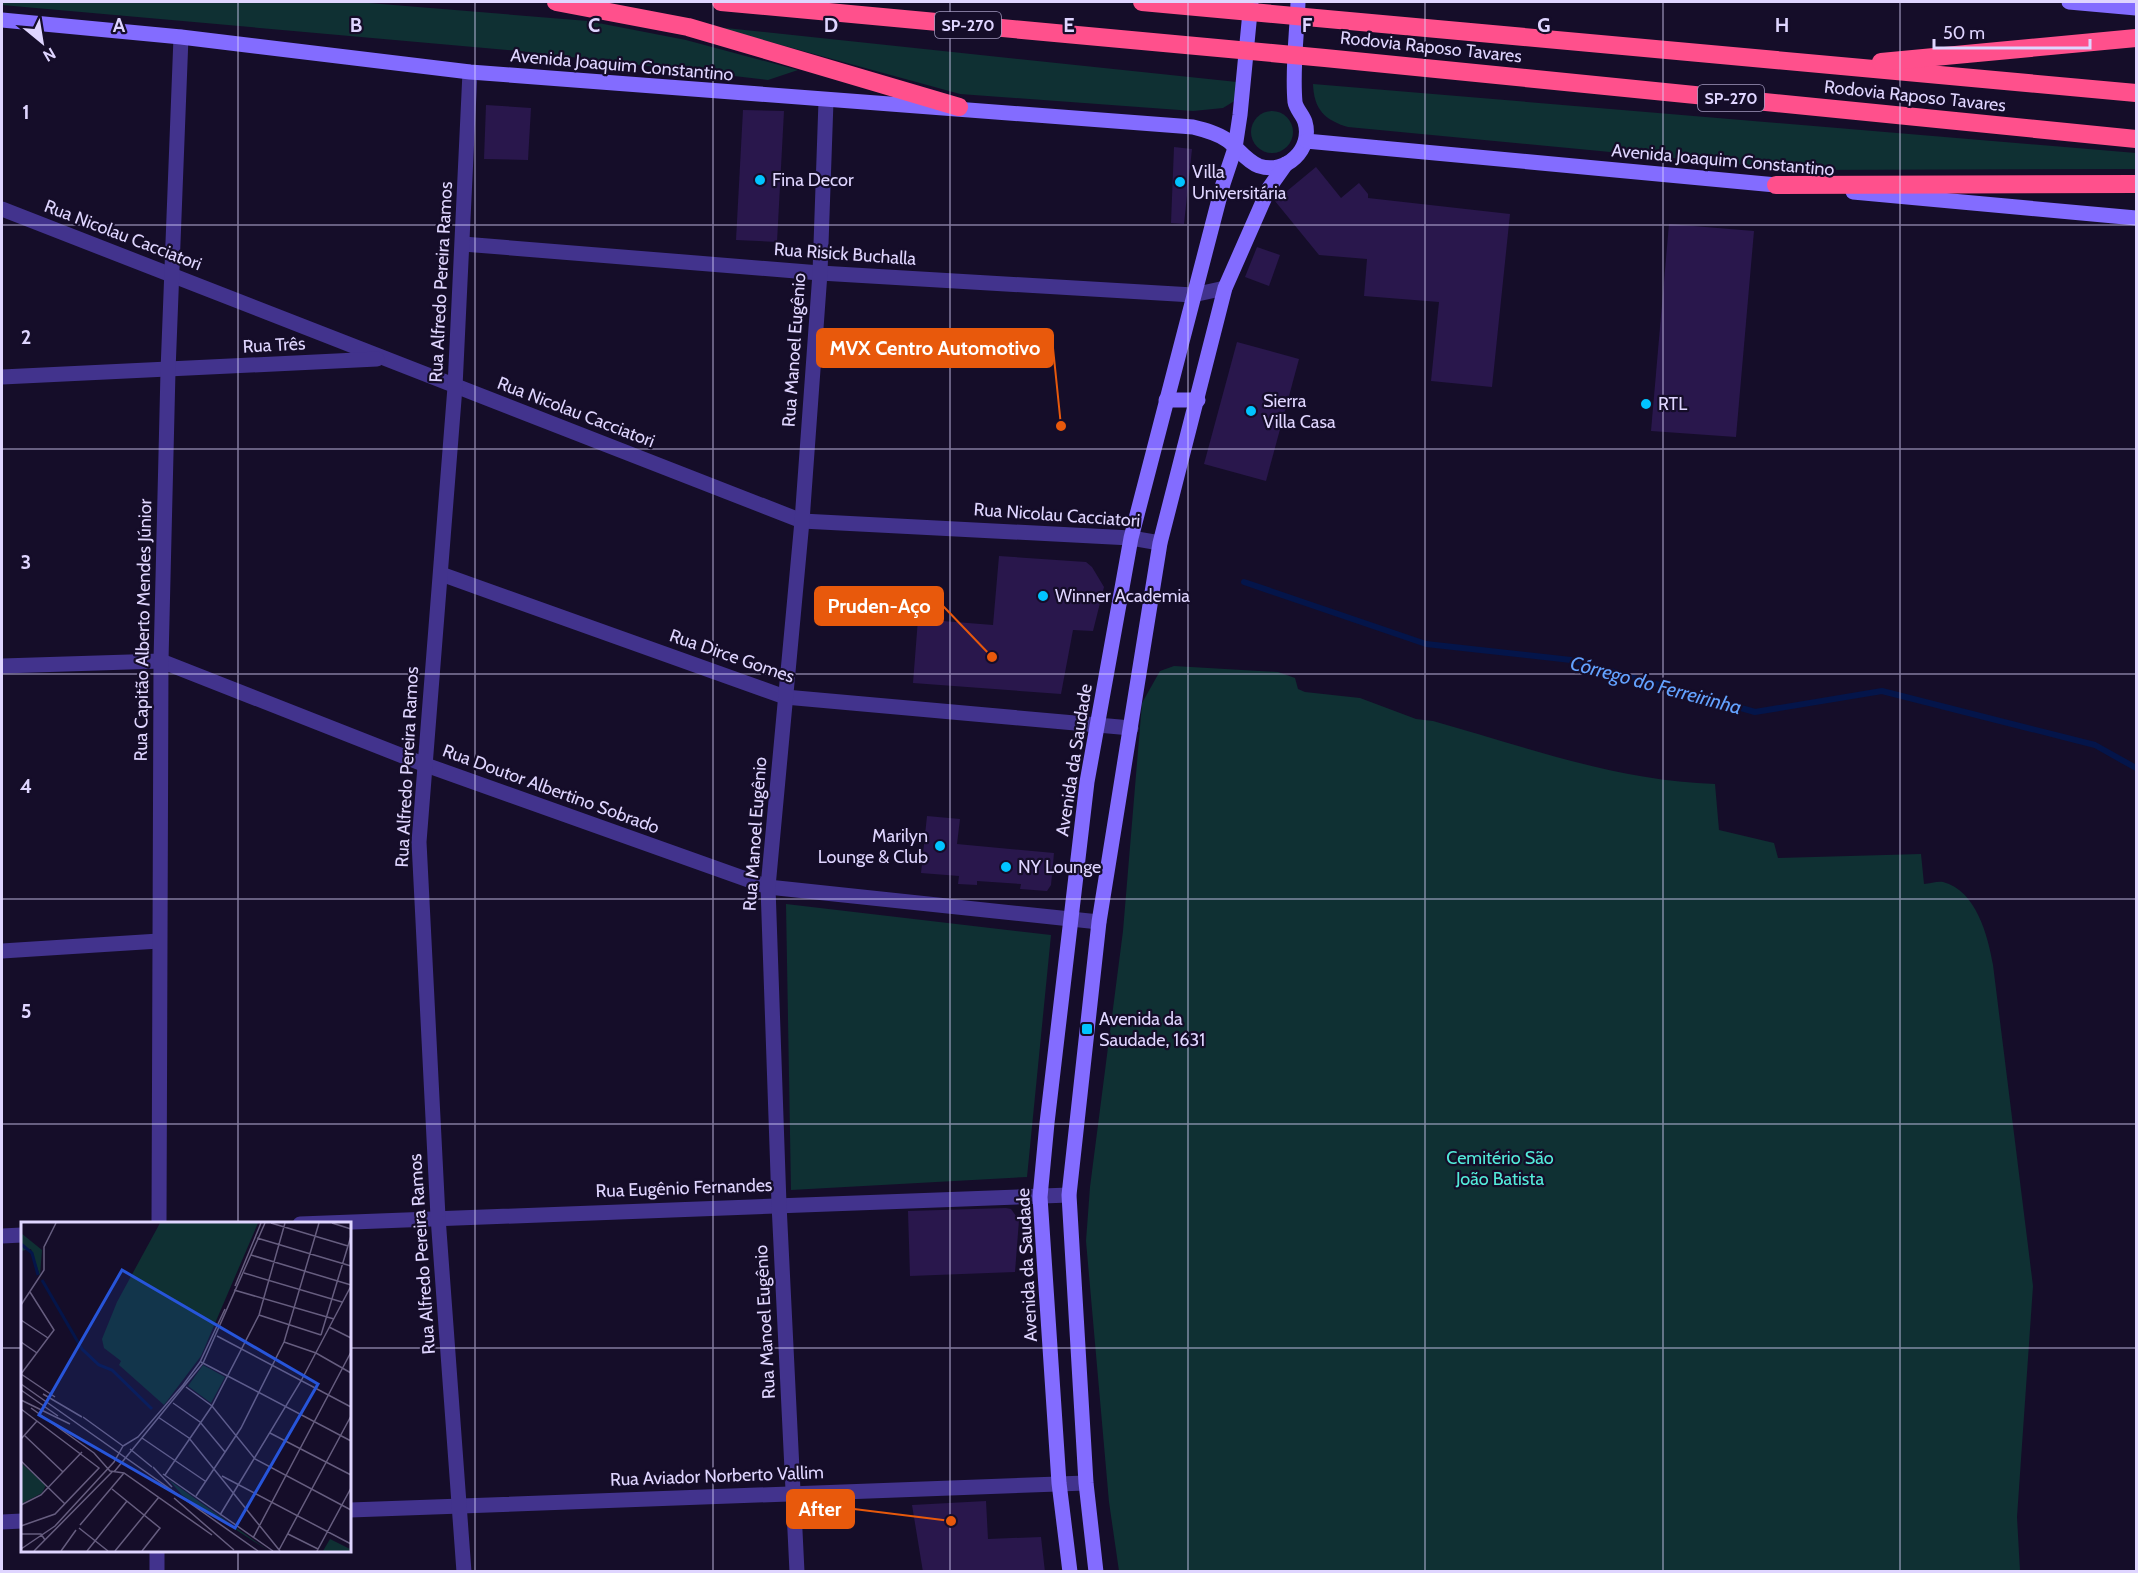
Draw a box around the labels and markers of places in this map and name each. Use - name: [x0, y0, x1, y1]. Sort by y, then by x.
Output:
- place label: Villa Universitária: [1192, 161, 1287, 204]
- place label: Fina Decor: [772, 169, 854, 191]
- marker: Fina Decor: [753, 173, 767, 187]
- marker: Villa Universitária: [1173, 175, 1187, 189]
- callout: MVX Centro Automotivo: [817, 329, 1053, 367]
- place label: Sierra Villa Casa: [1263, 390, 1336, 433]
- place label: RTL: [1658, 393, 1687, 415]
- marker: RTL: [1639, 397, 1653, 411]
- marker: Sierra Villa Casa: [1244, 404, 1258, 418]
- place label: Winner Academia: [1055, 585, 1190, 607]
- callout: Pruden-Aço: [815, 587, 943, 625]
- marker: Winner Academia: [1036, 589, 1050, 603]
- place label: Marilyn Lounge & Club: [818, 825, 928, 868]
- marker: Marilyn Lounge & Club: [933, 839, 947, 853]
- place label: NY Lounge: [1018, 856, 1101, 878]
- marker: NY Lounge: [999, 860, 1013, 874]
- place label: Avenida da Saudade, 1631: [1099, 1008, 1205, 1051]
- marker: Avenida da Saudade, 1631: [1080, 1022, 1094, 1036]
- callout: After: [787, 1490, 854, 1528]

